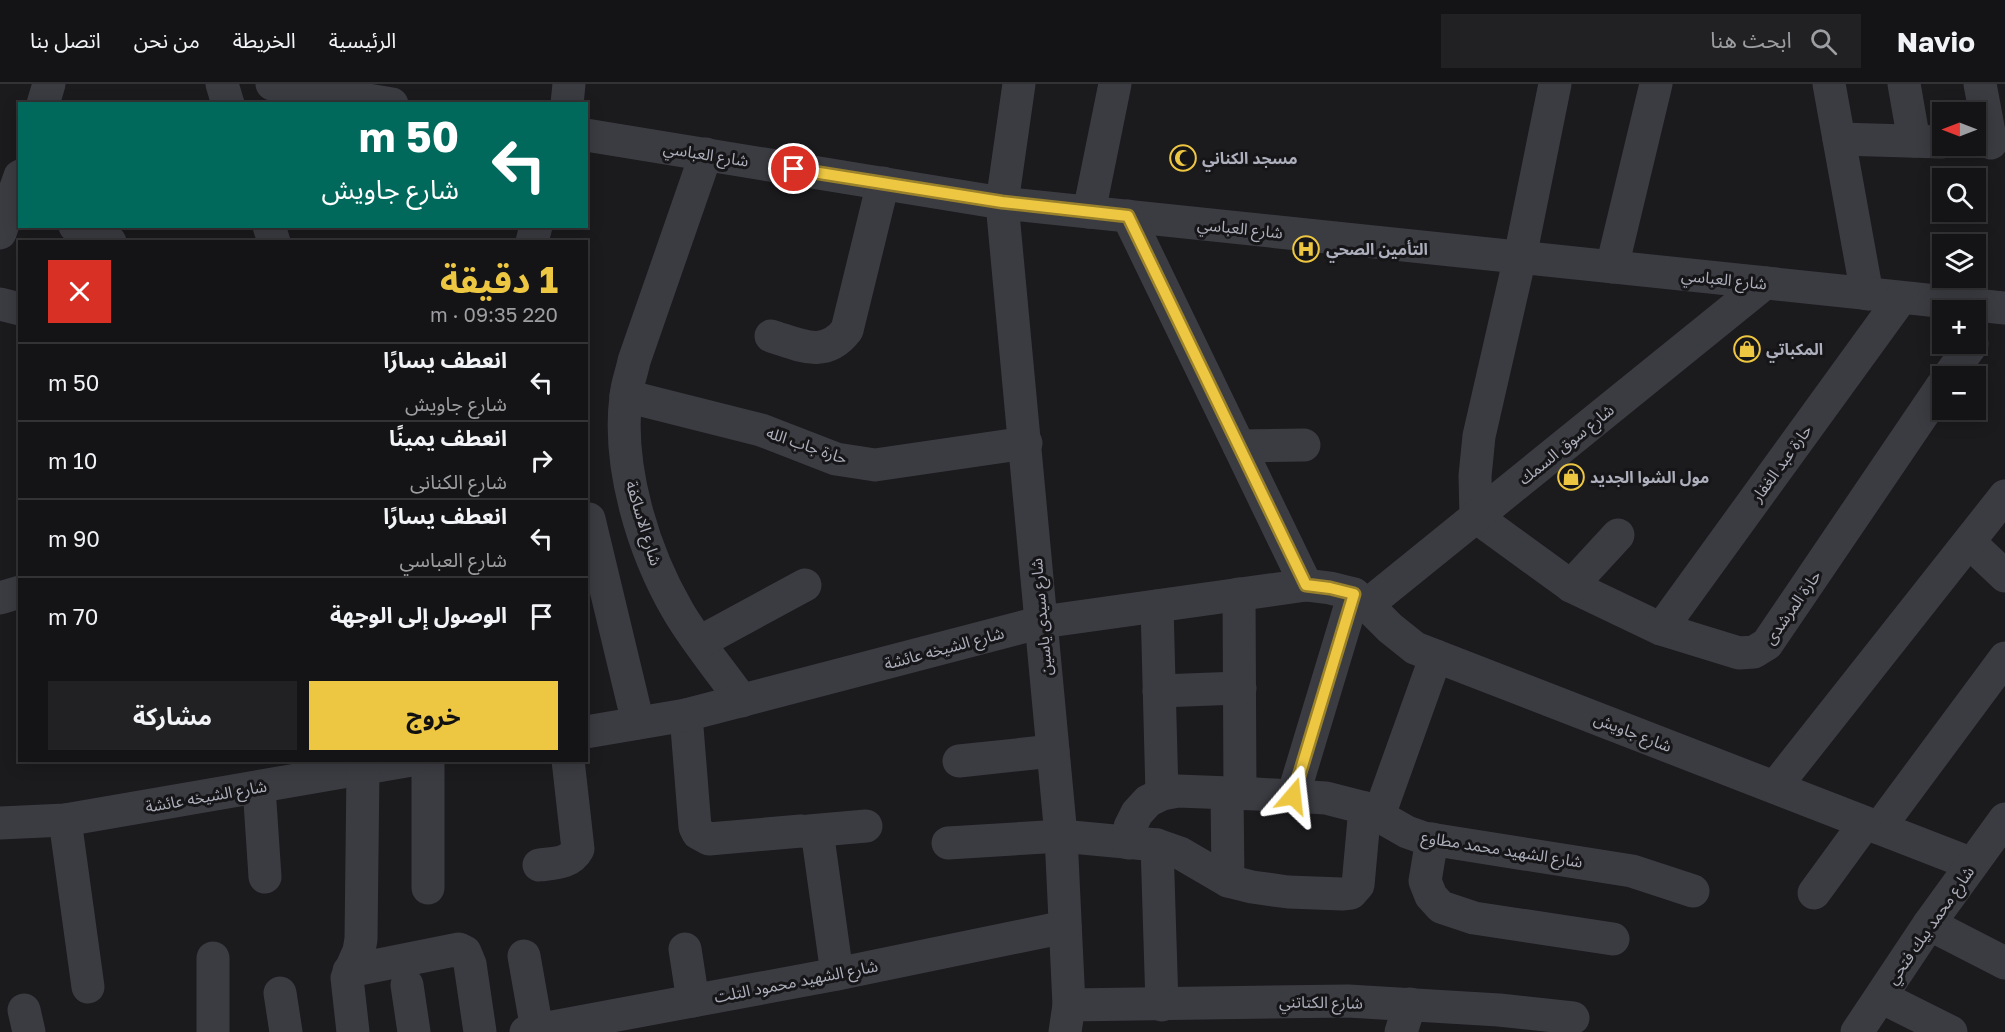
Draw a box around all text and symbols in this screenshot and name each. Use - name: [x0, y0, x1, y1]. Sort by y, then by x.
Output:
- search box: [1441, 14, 1861, 68]
- icon: search: [1807, 25, 1840, 58]
- text: Navio: [1897, 25, 1975, 58]
- text: ابحث هنا: [1710, 26, 1792, 53]
- text: اتصل بنا: [30, 27, 101, 53]
- text: من نحن: [134, 27, 200, 53]
- text: الخريطة: [233, 27, 296, 53]
- text: الرئيسية: [329, 27, 396, 53]
- north arrow: [1932, 102, 1986, 156]
- map controls: [1932, 102, 1986, 420]
- text: 50 m: [359, 111, 459, 161]
- icon: left: [480, 126, 558, 204]
- street label: شارع العباسي: [662, 137, 750, 174]
- pin: [768, 143, 819, 194]
- mosque icon: مسجد الكناني: [1168, 143, 1198, 173]
- place label: مسجد الكناني: [1202, 148, 1298, 172]
- icon: arrive: [777, 152, 810, 185]
- button: search: [1932, 168, 1986, 222]
- text: شارع جاويش: [321, 173, 459, 205]
- street label: شارع العباسي: [1196, 214, 1284, 245]
- hospital icon: التأمين الصحي: [1291, 234, 1321, 264]
- button: layers: [1932, 234, 1986, 288]
- place label: التأمين الصحي: [1326, 239, 1428, 263]
- text: 1 دقيقة: [440, 258, 558, 301]
- button: close: [48, 260, 111, 323]
- street label: شارع العباسي: [1680, 265, 1768, 296]
- button: +: [1932, 300, 1986, 354]
- text: 220 m · 09:35: [430, 302, 558, 326]
- shop icon: المكباتي: [1732, 334, 1762, 364]
- place label: المكباتي: [1766, 339, 1823, 363]
- text: انعطف يسارًا: [383, 346, 507, 373]
- icon: left: [525, 366, 558, 399]
- button: −: [1932, 366, 1986, 420]
- text: 50 m: [48, 369, 99, 396]
- text: شارع جاويش: [405, 391, 507, 415]
- street label: شارع سوق السمك: [1514, 399, 1620, 491]
- street label: حارة عبد الغفار: [1746, 420, 1816, 506]
- street label: حارة جاب الله: [764, 422, 850, 468]
- text: انعطف يمينًا: [389, 424, 507, 451]
- icon: right: [525, 444, 558, 477]
- text: 10 m: [48, 447, 97, 474]
- shop icon: مول الشوا الجديد: [1556, 462, 1586, 492]
- place label: مول الشوا الجديد: [1590, 467, 1709, 487]
- text: شارع الكنانى: [410, 469, 507, 493]
- street label: شارع الاساكفة: [619, 478, 666, 569]
- text: انعطف يسارًا: [383, 502, 507, 529]
- icon: left: [525, 522, 558, 555]
- text: 90 m: [48, 525, 100, 552]
- text: شارع العباسي: [400, 547, 507, 571]
- street label: شارع سيدى ياسين: [1026, 557, 1059, 677]
- street label: حارة المرشدى: [1759, 566, 1825, 648]
- icon: arrive: [525, 600, 558, 633]
- text: الوصول إلى الوجهة: [330, 601, 507, 628]
- text: 70 m: [48, 603, 98, 630]
- street label: شارع الشيخه عائشة: [882, 622, 1007, 676]
- button: مشاركة: [48, 681, 297, 750]
- button: خروج: [309, 681, 558, 750]
- street label: شارع جاويش: [1590, 708, 1675, 759]
- position arrow: [1261, 764, 1325, 828]
- street label: شارع الشيخه عائشة: [144, 775, 269, 819]
- street label: شارع الشهيد محمد مطاوع: [1419, 826, 1584, 875]
- street label: شارع محمد بيك فتحي: [1882, 862, 1981, 990]
- street label: شارع الشهيد محمود التلت: [712, 955, 880, 1010]
- street label: شارع الكتاتني: [1279, 991, 1363, 1016]

